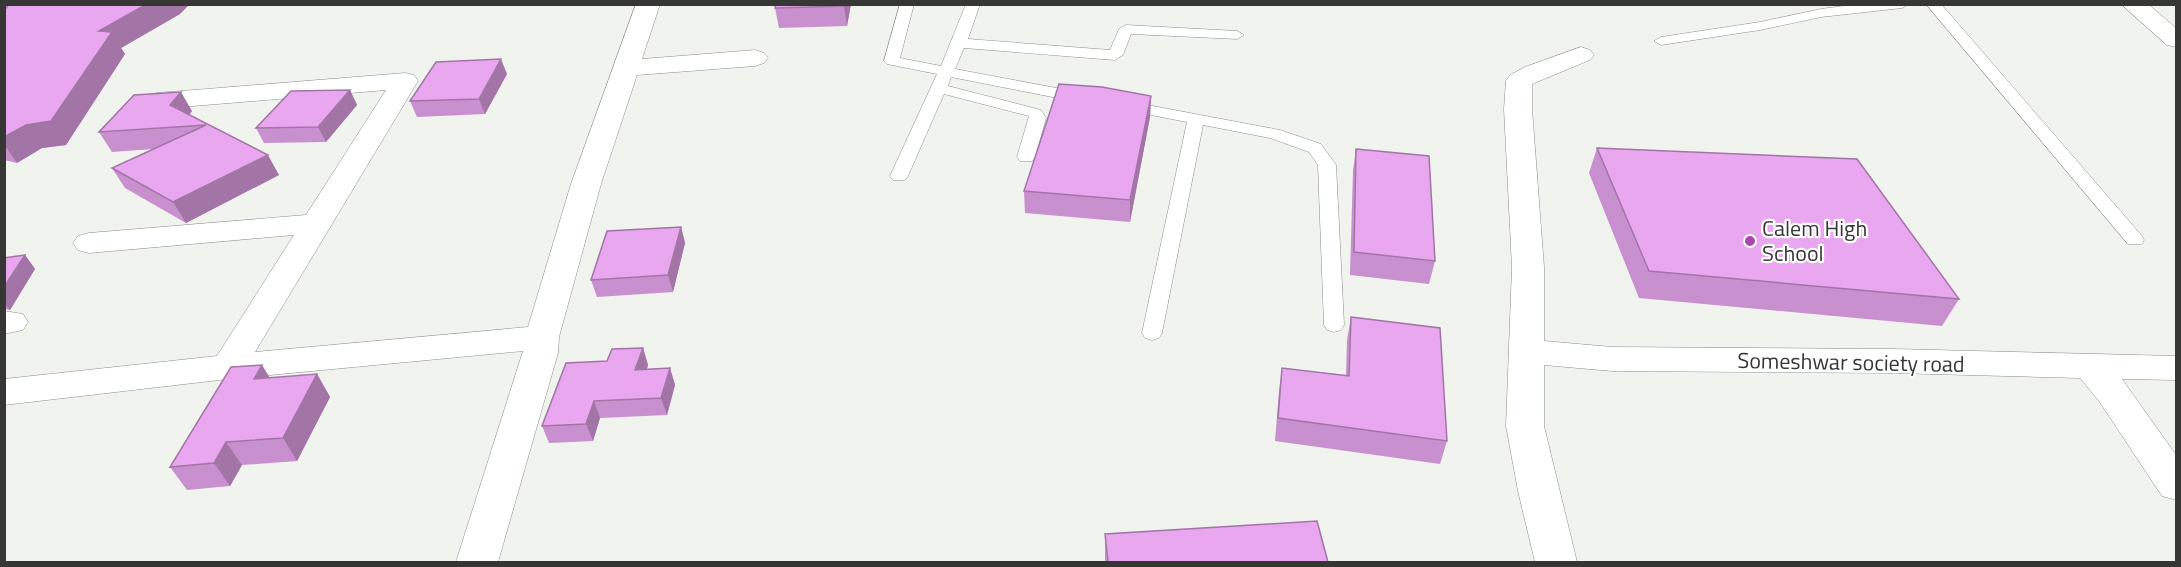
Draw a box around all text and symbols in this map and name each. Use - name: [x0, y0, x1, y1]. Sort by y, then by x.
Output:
- place label: Calem High School: [1762, 211, 1867, 270]
- marker: Calem High School: [1743, 234, 1757, 248]
- street label: Someshwar society road: [1737, 343, 1965, 381]

